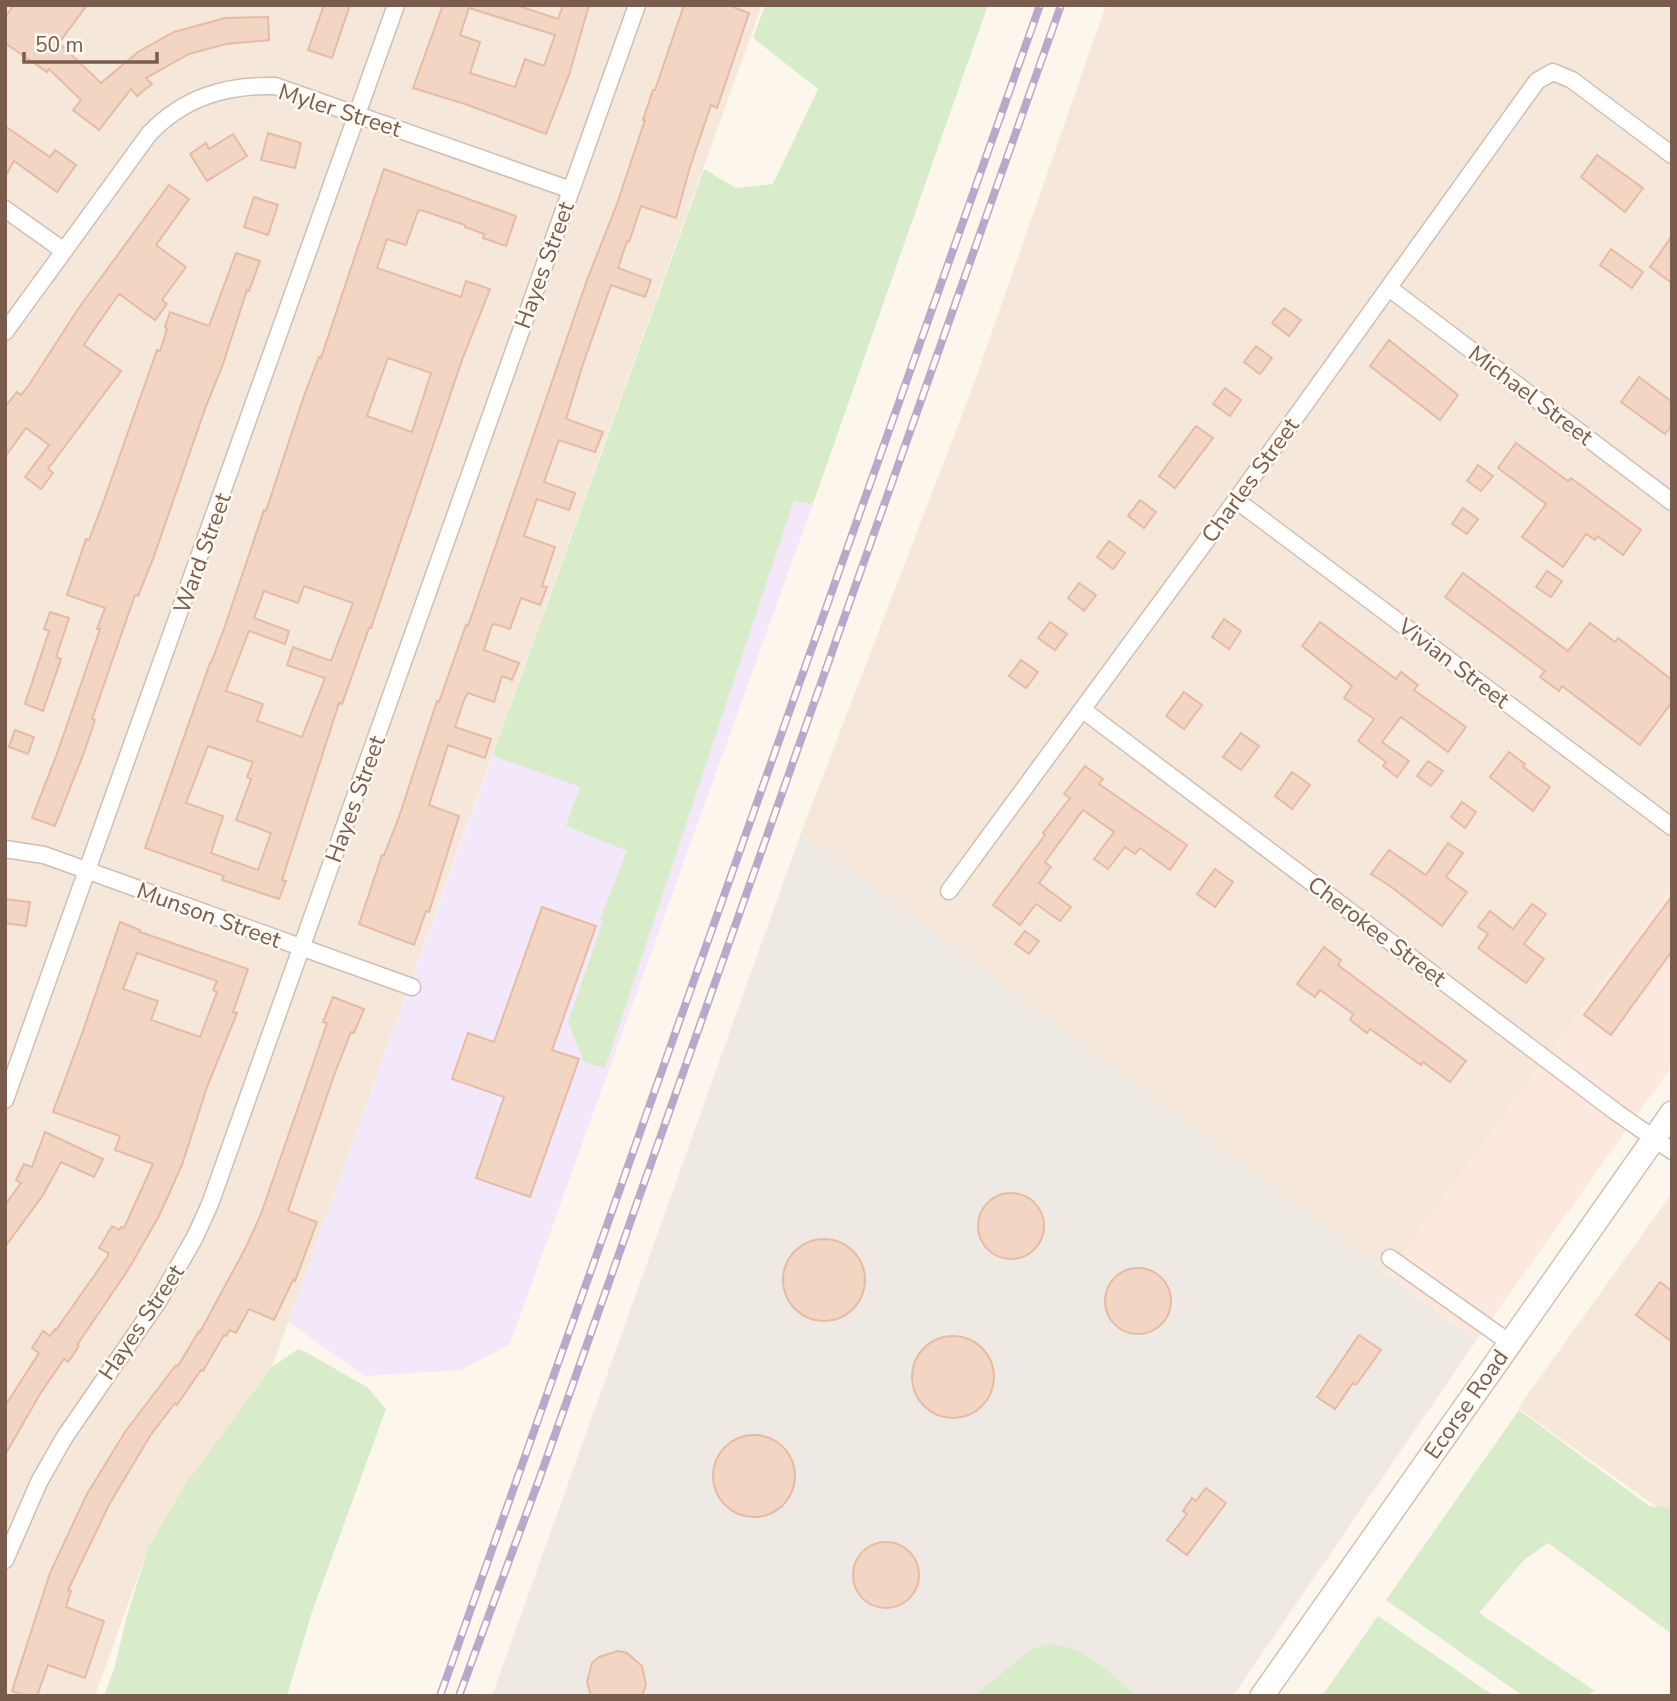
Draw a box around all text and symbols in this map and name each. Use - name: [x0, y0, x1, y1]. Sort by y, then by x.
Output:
- scale bar: [24, 21, 158, 65]
- text: 50 m: [35, 31, 84, 59]
- street label: Myler Street: [275, 76, 406, 145]
- street label: Hayes Street: [507, 196, 582, 333]
- street label: Michael Street: [1462, 338, 1600, 453]
- street label: Charles Street: [1194, 411, 1307, 549]
- street label: Ward Street: [166, 488, 239, 618]
- street label: Vivian Street: [1391, 611, 1517, 716]
- street label: Hayes Street: [318, 730, 393, 867]
- street label: Cherokee Street: [1301, 869, 1453, 994]
- street label: Munson Street: [132, 875, 286, 956]
- street label: Hayes Street: [91, 1258, 192, 1386]
- street label: Ecorse Road: [1417, 1343, 1516, 1465]

